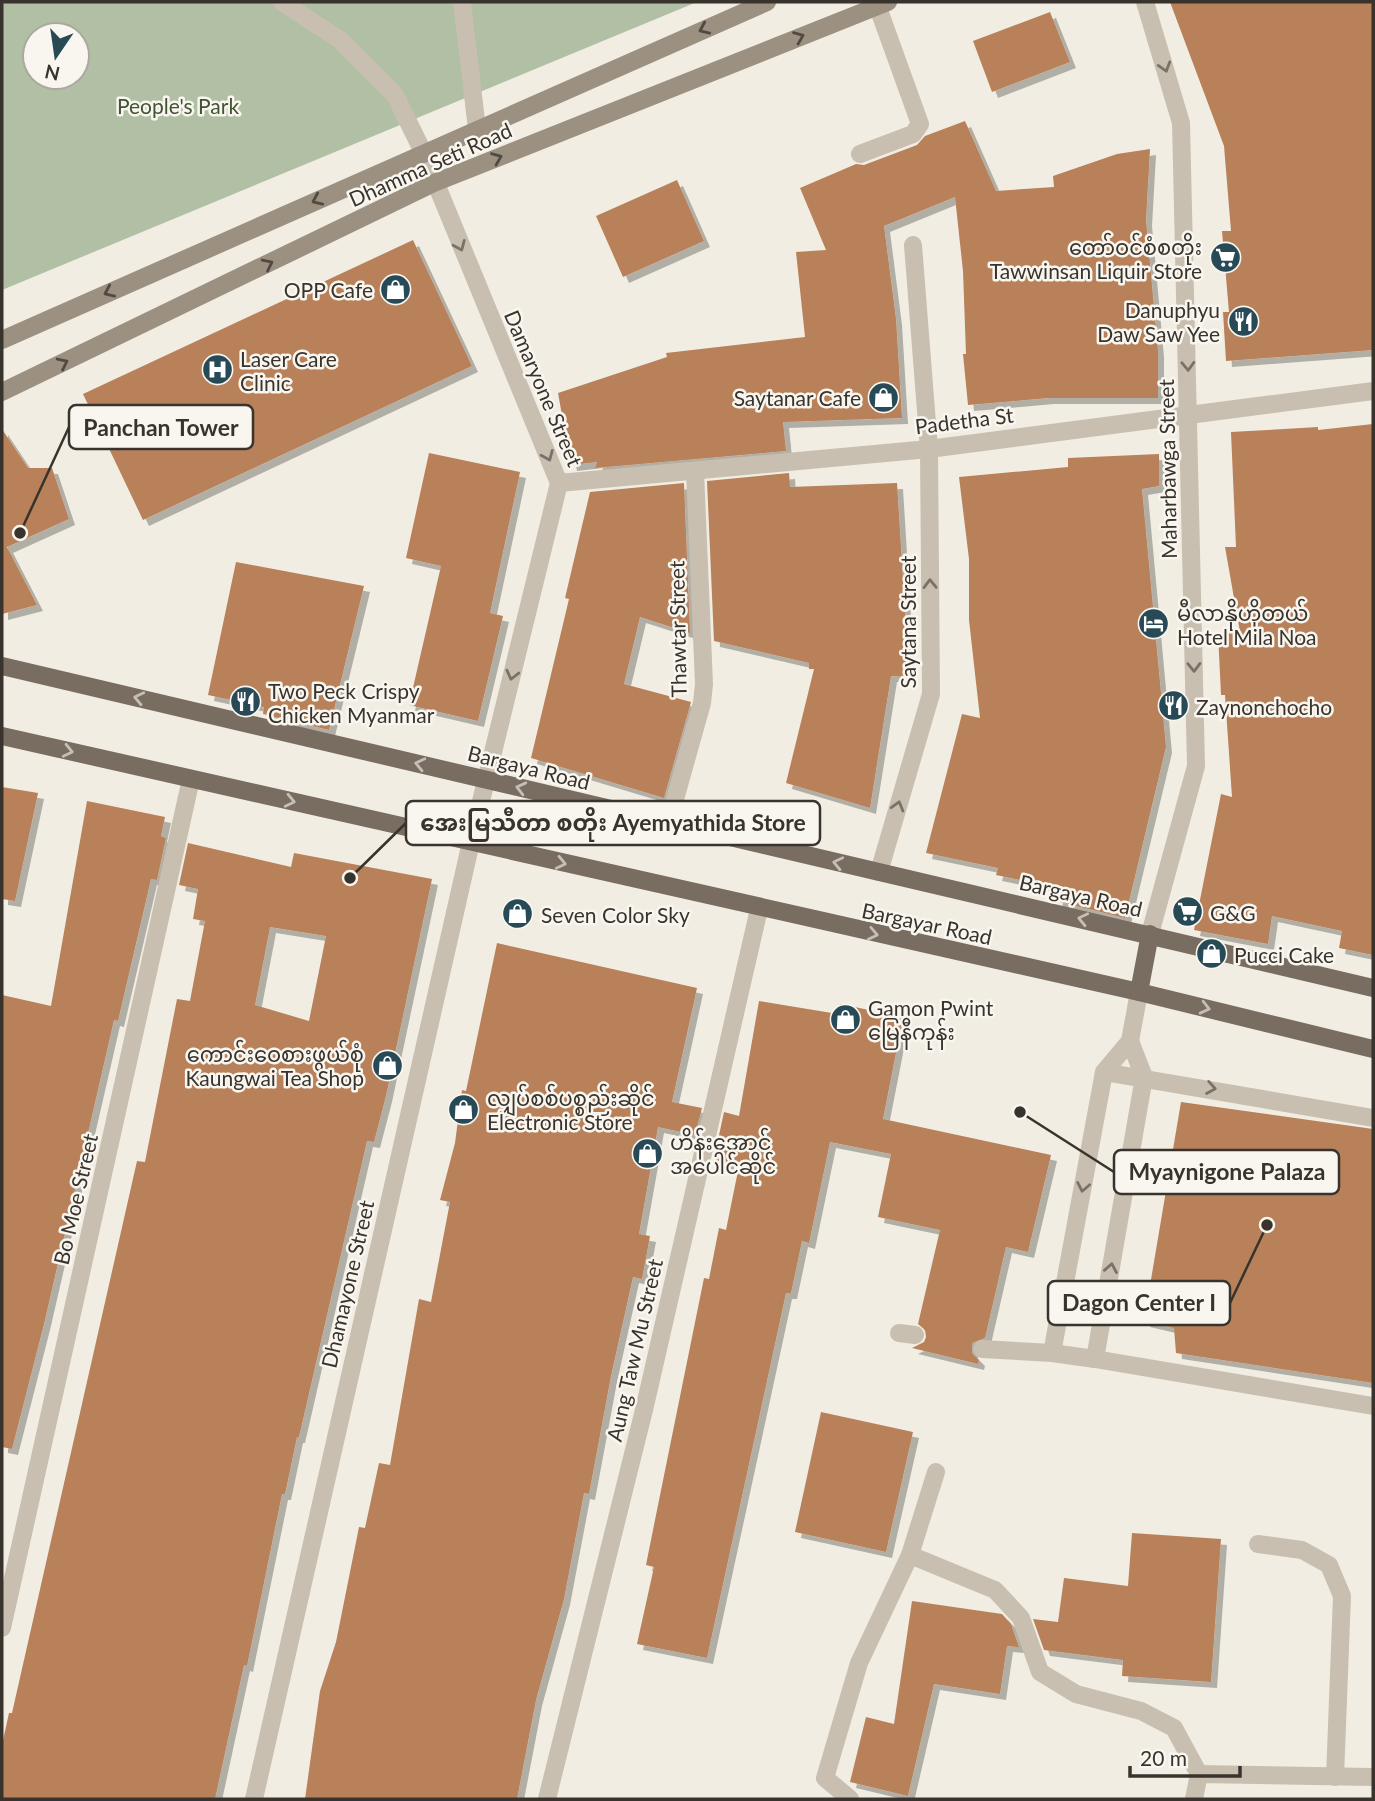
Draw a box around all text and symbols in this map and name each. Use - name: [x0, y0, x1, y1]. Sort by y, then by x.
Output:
- north arrow: [21, 21, 91, 91]
- one-way arrow: [699, 21, 712, 35]
- one-way arrow: [793, 32, 805, 46]
- text: N: [42, 60, 62, 86]
- one-way arrow: [1156, 61, 1171, 73]
- park label: People's Park: [117, 93, 239, 118]
- street label: Dhamma Seti Road: [345, 117, 515, 211]
- one-way arrow: [491, 152, 503, 166]
- one-way arrow: [312, 192, 324, 206]
- place label: တော်ဝင်စံစတိုး Tawwinsan Liquir Store: [990, 232, 1202, 283]
- one-way arrow: [452, 239, 466, 251]
- supermarket icon: တော်ဝင်စံစတိုး Tawwinsan Liquir Store: [1208, 241, 1242, 275]
- one-way arrow: [261, 258, 273, 272]
- shop icon: OPP Cafe: [379, 272, 413, 306]
- place label: OPP Cafe: [284, 277, 373, 302]
- one-way arrow: [104, 284, 116, 298]
- place label: Danuphyu Daw Saw Yee: [1097, 297, 1220, 346]
- restaurant icon: Danuphyu Daw Saw Yee: [1226, 304, 1260, 338]
- street label: Damaryone Street: [500, 306, 588, 470]
- place label: Laser Care Clinic: [240, 346, 337, 395]
- hospital icon: Laser Care Clinic: [200, 353, 234, 387]
- one-way arrow: [56, 357, 68, 371]
- one-way arrow: [1180, 361, 1196, 371]
- street label: Maharbawga Street: [1153, 378, 1181, 559]
- shop icon: Saytanar Cafe: [867, 380, 901, 414]
- place label: Saytanar Cafe: [734, 385, 861, 410]
- street label: Padetha St: [913, 402, 1015, 438]
- callout: Panchan Tower: [69, 405, 253, 449]
- text: Panchan Tower: [83, 413, 239, 441]
- one-way arrow: [540, 449, 554, 461]
- street label: Saytana Street: [895, 555, 920, 689]
- street label: Thawtar Street: [663, 560, 691, 698]
- one-way arrow: [922, 578, 938, 588]
- place label: မီလာနိုဟိုတယ် Hotel Mila Noa: [1177, 598, 1317, 649]
- hotel icon: မီလာနိုဟိုတယ် Hotel Mila Noa: [1137, 607, 1171, 641]
- one-way arrow: [1186, 662, 1202, 672]
- one-way arrow: [506, 669, 520, 681]
- place label: Two Peck Crispy Chicken Myanmar: [268, 678, 435, 727]
- restaurant icon: Two Peck Crispy Chicken Myanmar: [228, 685, 262, 719]
- restaurant icon: Zaynonchocho: [1156, 689, 1190, 723]
- one-way arrow: [133, 692, 145, 706]
- place label: Zaynonchocho: [1196, 694, 1332, 719]
- street label: Bargaya Road: [465, 740, 593, 794]
- one-way arrow: [62, 743, 74, 757]
- one-way arrow: [414, 758, 426, 772]
- one-way arrow: [515, 782, 527, 796]
- one-way arrow: [284, 793, 296, 807]
- callout: အေးမြသီတာ စတိုး Ayemyathida Store: [406, 801, 820, 845]
- one-way arrow: [890, 801, 905, 813]
- text: အေးမြသီတာ စတိုး Ayemyathida Store: [420, 807, 806, 842]
- one-way arrow: [555, 855, 567, 869]
- one-way arrow: [832, 856, 844, 871]
- street label: Bargaya Road: [1017, 869, 1145, 921]
- supermarket icon: G&G: [1170, 895, 1204, 929]
- shop icon: Seven Color Sky: [501, 897, 535, 931]
- street label: Bargayar Road: [860, 897, 994, 949]
- place label: G&G: [1210, 900, 1256, 925]
- place label: Seven Color Sky: [541, 902, 690, 927]
- one-way arrow: [1077, 912, 1089, 927]
- one-way arrow: [867, 926, 879, 940]
- shop icon: Pucci Cake: [1194, 937, 1228, 971]
- place label: Pucci Cake: [1234, 942, 1334, 967]
- place label: Gamon Pwint မြေနီကုန်း: [868, 995, 994, 1050]
- one-way arrow: [1199, 1000, 1211, 1014]
- shop icon: Gamon Pwint မြေနီကုန်း: [828, 1002, 862, 1036]
- place label: ကောင်းဝေစားဖွယ်စုံ Kaungwai Tea Shop: [185, 1039, 364, 1090]
- shop icon: ကောင်းဝေစားဖွယ်စုံ Kaungwai Tea Shop: [370, 1048, 404, 1082]
- one-way arrow: [1205, 1080, 1217, 1095]
- place label: လျှပ်စစ်ပစ္စည်းဆိုင် Electronic Store: [487, 1083, 655, 1134]
- shop icon: လျှပ်စစ်ပစ္စည်းဆိုင် Electronic Store: [447, 1092, 481, 1126]
- place label: ဟိန်းအောင် အပေါင်ဆိုင်: [670, 1127, 776, 1184]
- street label: Bo Moe Street: [48, 1131, 102, 1267]
- shop icon: ဟိန်းအောင် အပေါင်ဆိုင်: [630, 1136, 664, 1170]
- callout: Myaynigone Palaza: [1114, 1150, 1339, 1194]
- text: Myaynigone Palaza: [1129, 1157, 1325, 1185]
- one-way arrow: [1076, 1181, 1091, 1193]
- street label: Dhamayone Street: [316, 1197, 379, 1370]
- street label: Aung Taw Mu Street: [601, 1256, 667, 1444]
- one-way arrow: [1103, 1262, 1118, 1274]
- callout: Dagon Center I: [1048, 1281, 1230, 1325]
- text: Dagon Center I: [1062, 1288, 1216, 1316]
- scale bar: [1130, 1734, 1240, 1778]
- text: 20 m: [1140, 1745, 1187, 1770]

